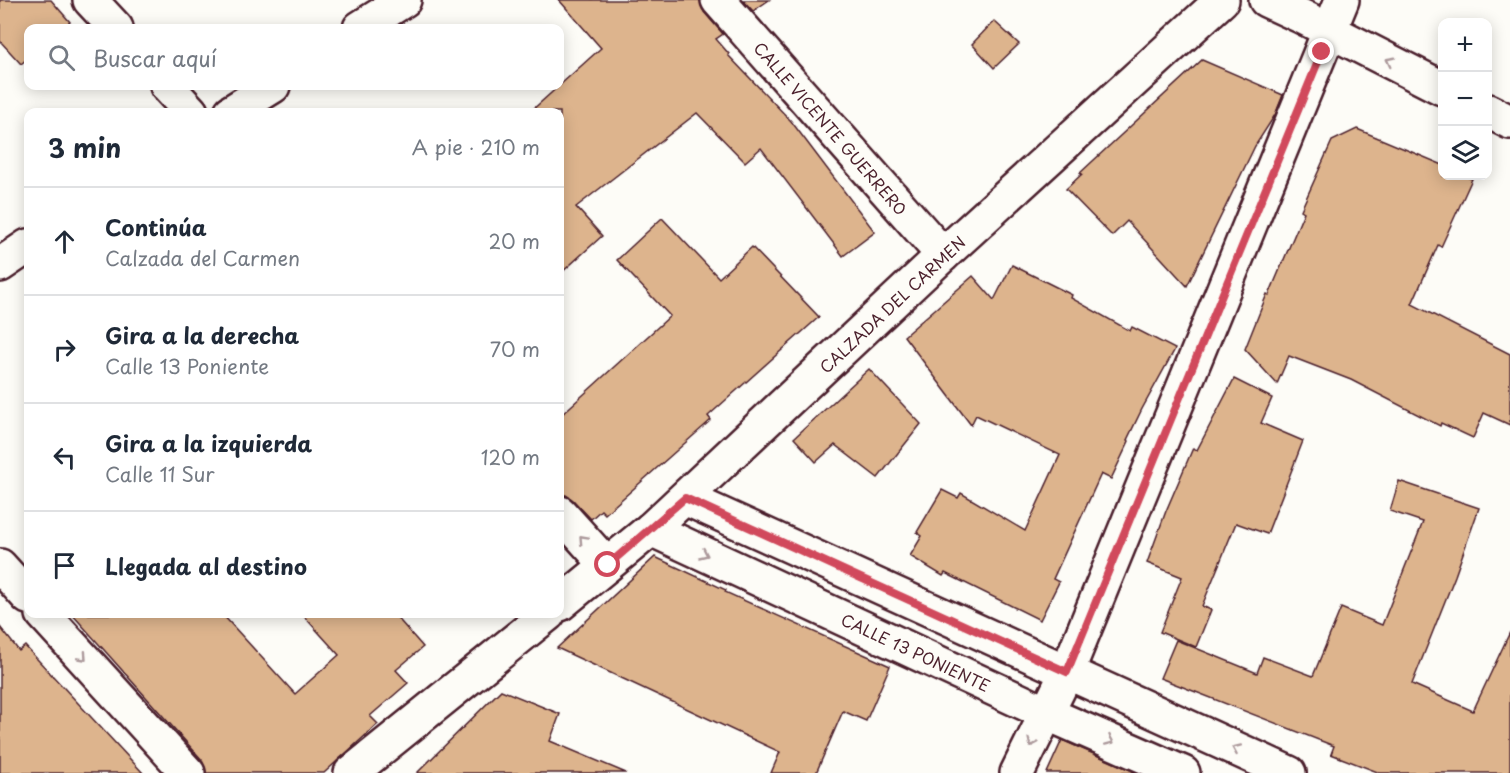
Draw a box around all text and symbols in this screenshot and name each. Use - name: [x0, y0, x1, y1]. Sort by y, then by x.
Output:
- map controls: [1438, 18, 1492, 180]
- button: +: [1438, 18, 1492, 72]
- search box: [24, 24, 564, 90]
- street label: CALLE VICENTE GUERRERO: [749, 36, 913, 220]
- route end: [1308, 38, 1334, 64]
- icon: search: [45, 41, 78, 74]
- text: Buscar aquí: [93, 41, 217, 74]
- one-way arrow: [1386, 57, 1397, 68]
- button: −: [1438, 72, 1492, 126]
- button: layers: [1438, 126, 1492, 180]
- text: 3 min: [48, 128, 121, 167]
- text: A pie · 210 m: [412, 132, 540, 162]
- text: Continúa: [105, 210, 207, 243]
- icon: ahead: [48, 225, 81, 258]
- text: 20 m: [488, 226, 540, 256]
- street label: CALZADA DEL CARMEN: [814, 230, 970, 378]
- text: Calzada del Carmen: [105, 243, 300, 273]
- text: Gira a la derecha: [105, 318, 299, 351]
- icon: right: [48, 333, 81, 366]
- text: 70 m: [490, 334, 540, 364]
- text: Calle 13 Poniente: [105, 351, 269, 381]
- text: Gira a la izquierda: [105, 426, 312, 459]
- icon: left: [48, 441, 81, 474]
- text: 120 m: [481, 442, 540, 472]
- text: Calle 11 Sur: [105, 459, 215, 489]
- one-way arrow: [580, 535, 591, 546]
- one-way arrow: [698, 546, 709, 558]
- icon: arrive: [48, 549, 81, 582]
- text: Llegada al destino: [105, 549, 307, 582]
- route start: [594, 551, 620, 577]
- street label: CALLE 13 PONIENTE: [837, 607, 995, 697]
- one-way arrow: [76, 650, 87, 661]
- one-way arrow: [1104, 734, 1115, 746]
- one-way arrow: [1027, 736, 1039, 747]
- one-way arrow: [1231, 744, 1242, 756]

